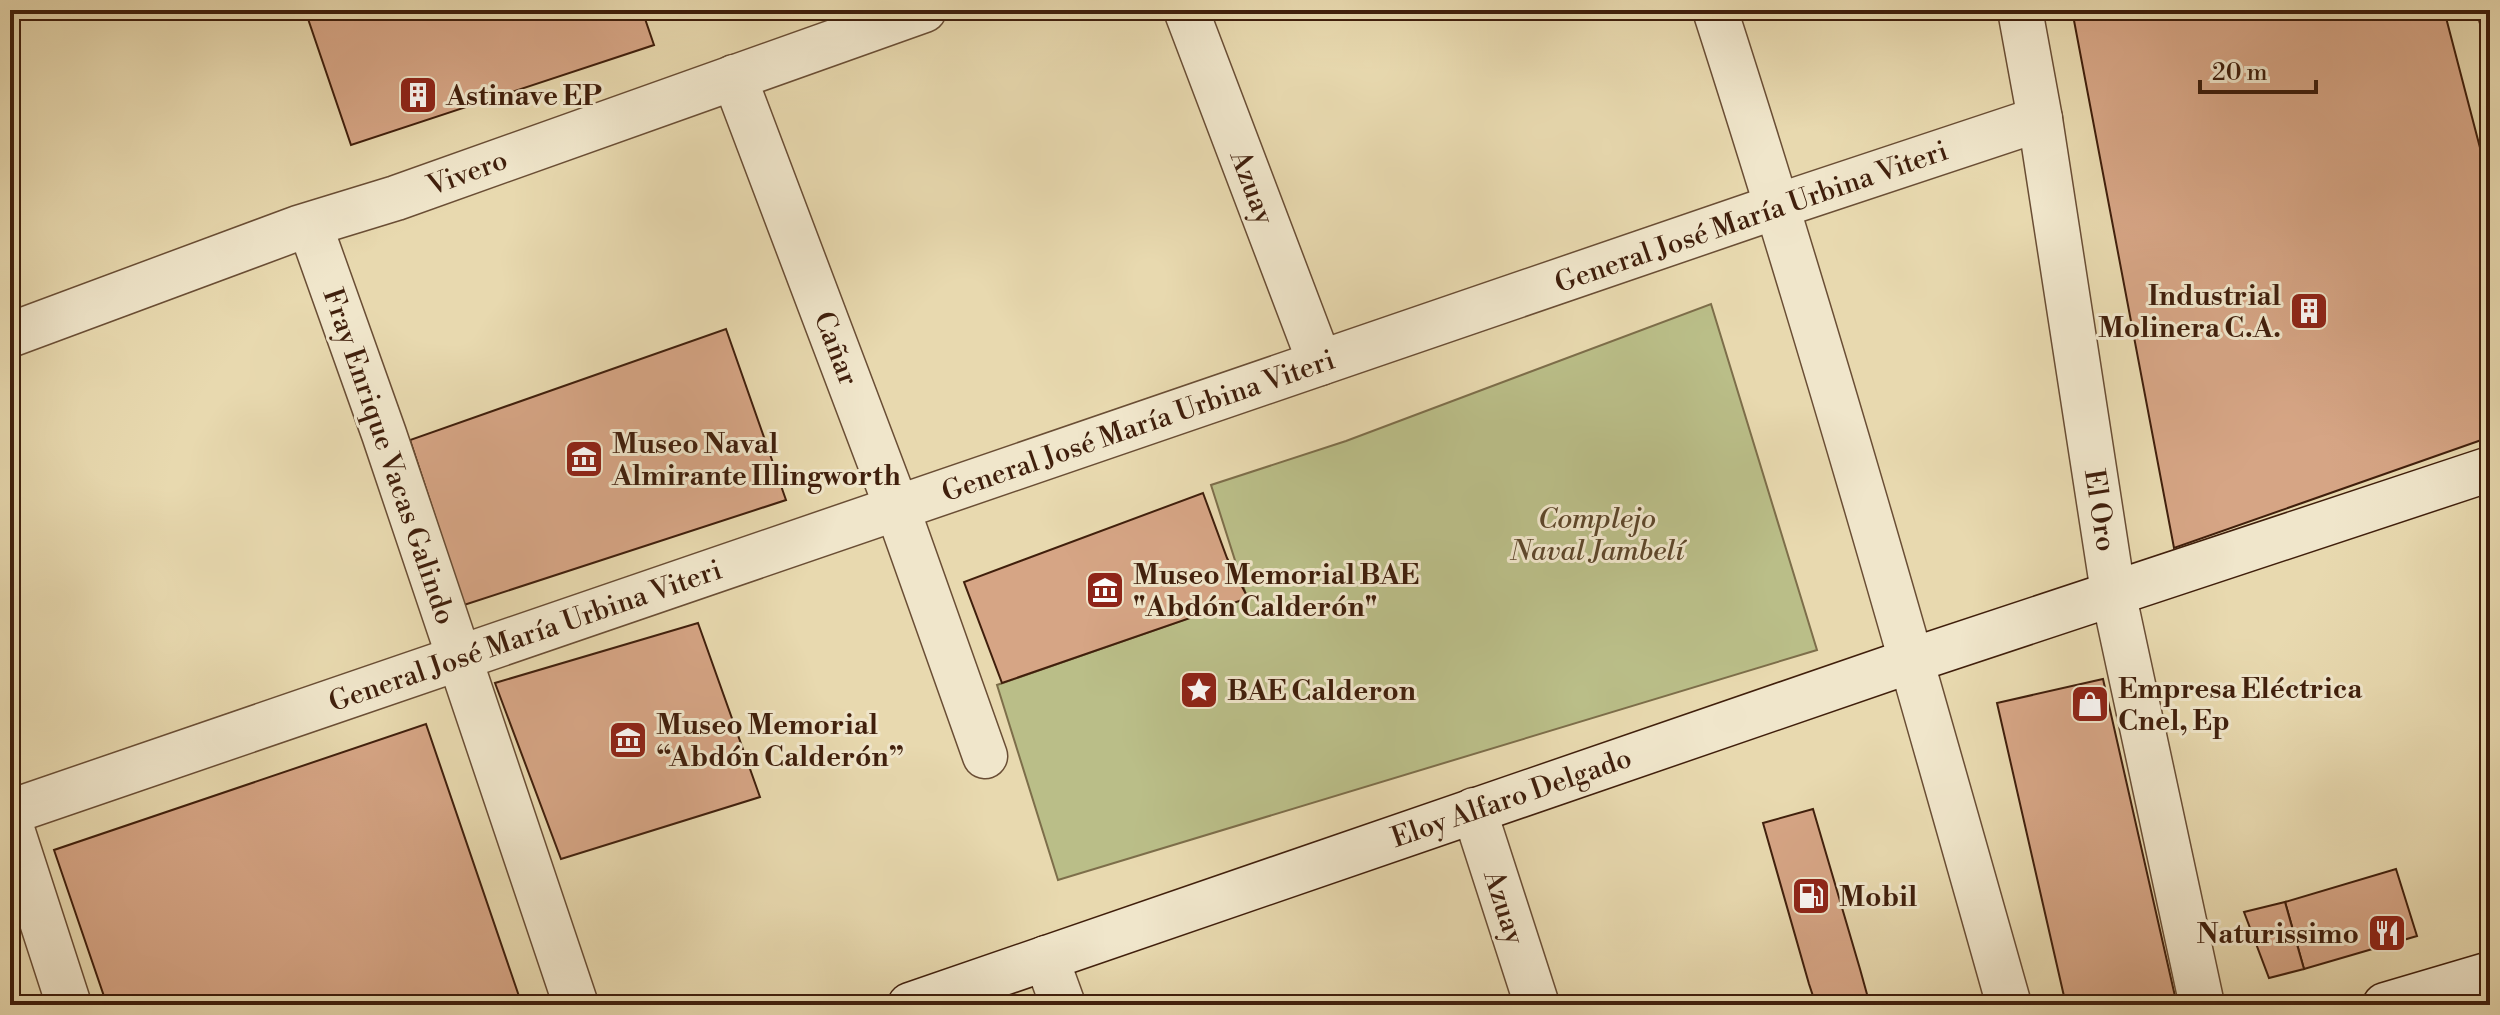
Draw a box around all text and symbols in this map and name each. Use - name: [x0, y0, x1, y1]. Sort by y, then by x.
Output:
- scale bar: [2200, 44, 2316, 94]
- text: 20 m: [2212, 58, 2268, 88]
- building icon: Astinave EP: [397, 74, 439, 116]
- place label: Astinave EP: [445, 79, 602, 114]
- street label: General José María Urbina Viteri: [1550, 134, 1953, 301]
- street label: Vivero: [422, 143, 512, 204]
- street label: Azuay: [1221, 145, 1282, 230]
- place label: Industrial Molinera C.A.: [2098, 279, 2281, 346]
- street label: Fray Enrique Vacas Galindo: [315, 284, 463, 629]
- building icon: Industrial Molinera C.A.: [2288, 290, 2330, 332]
- street label: Cañar: [806, 307, 866, 390]
- street label: General José María Urbina Viteri: [937, 343, 1340, 510]
- place label: Museo Naval Almirante Illingworth: [611, 427, 901, 494]
- museum icon: Museo Naval Almirante Illingworth: [563, 438, 605, 480]
- street label: El Oro: [2076, 467, 2123, 554]
- park label: Complejo Naval Jambelí: [1509, 502, 1687, 569]
- street label: General José María Urbina Viteri: [324, 553, 727, 720]
- place label: Museo Memorial BAE "Abdón Calderón": [1133, 558, 1419, 625]
- museum icon: Museo Memorial BAE "Abdón Calderón": [1084, 569, 1126, 611]
- place icon: BAE Calderon: [1178, 669, 1220, 711]
- place label: Empresa Eléctrica Cnel, Ep: [2118, 672, 2363, 739]
- place label: BAE Calderon: [1227, 674, 1416, 709]
- shop icon: Empresa Eléctrica Cnel, Ep: [2069, 683, 2111, 725]
- place label: Museo Memorial “Abdón Calderón”: [656, 708, 904, 775]
- museum icon: Museo Memorial “Abdón Calderón”: [607, 719, 649, 761]
- street label: Eloy Alfaro Delgado: [1387, 741, 1636, 856]
- street label: Azuay: [1475, 865, 1532, 949]
- fuel station icon: Mobil: [1790, 875, 1832, 917]
- place label: Mobil: [1839, 880, 1917, 915]
- restaurant icon: Naturissimo: [2366, 912, 2408, 954]
- place label: Naturissimo: [2197, 917, 2359, 952]

